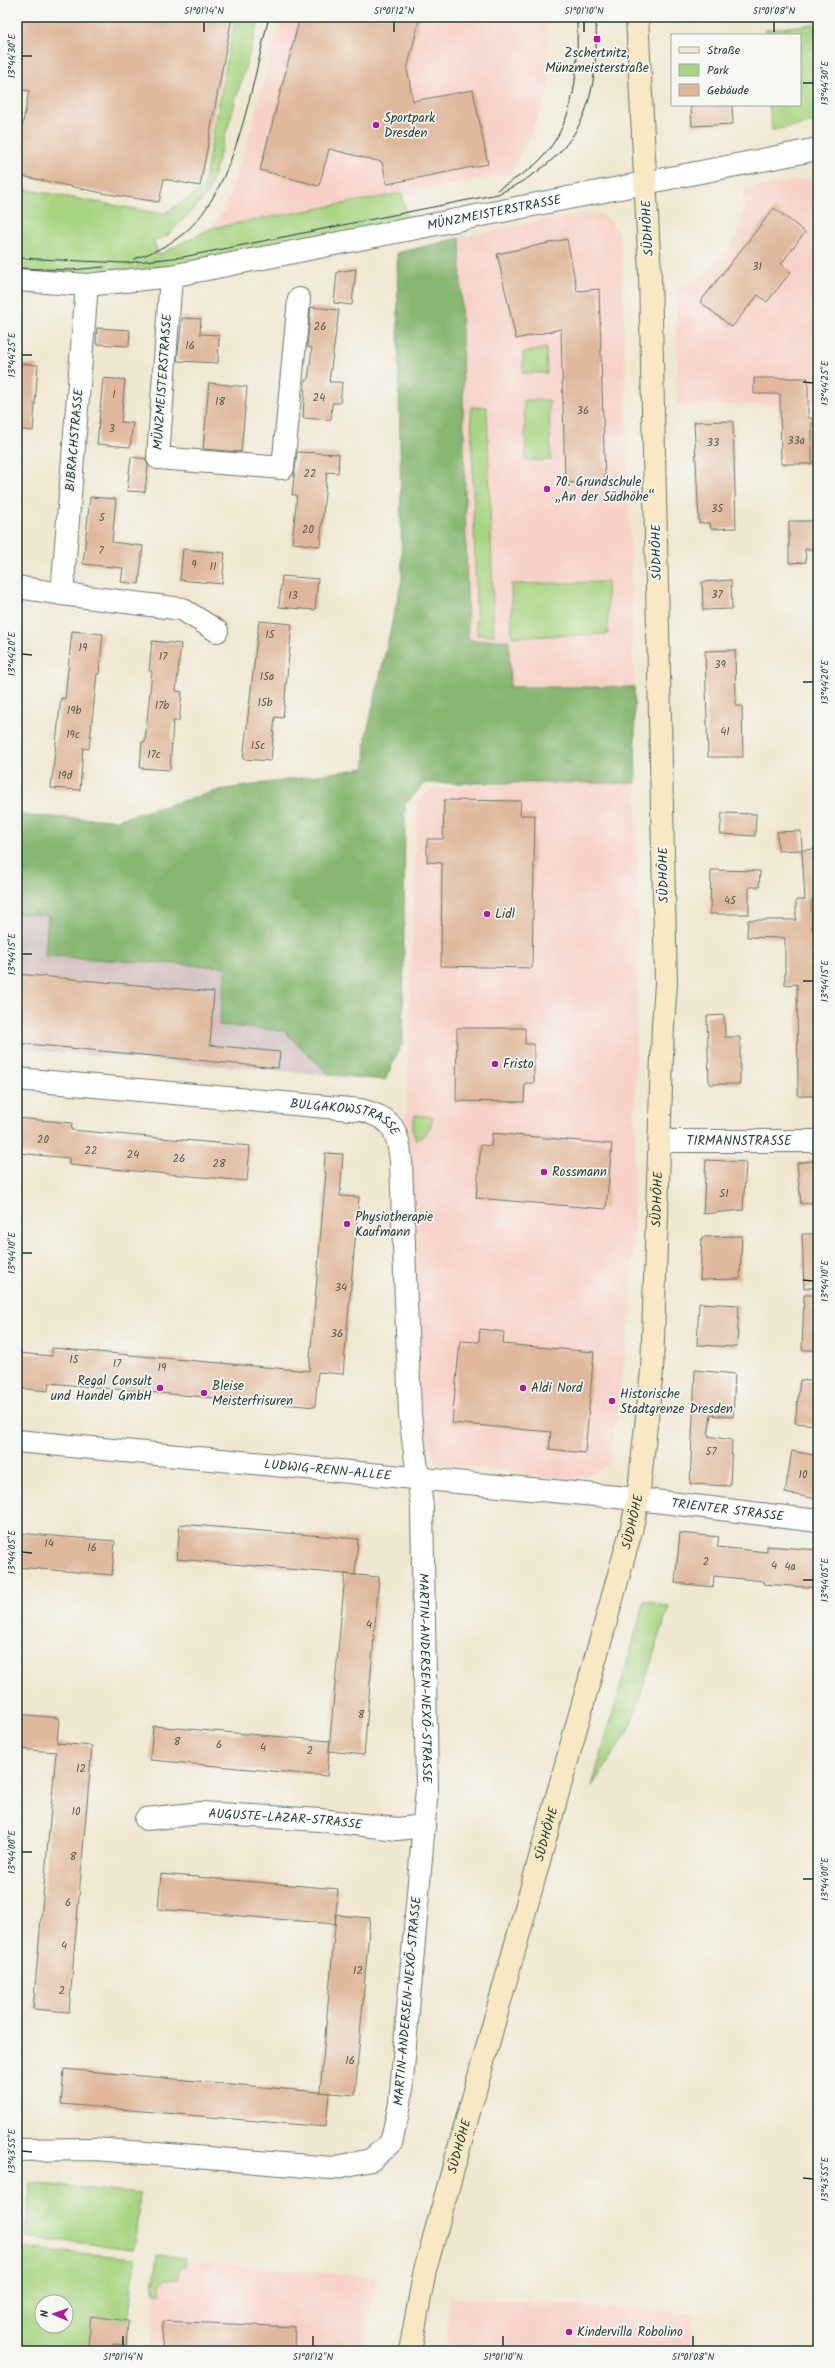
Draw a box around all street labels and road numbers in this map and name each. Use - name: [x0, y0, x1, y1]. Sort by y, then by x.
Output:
- street label: MÜNZMEISTERSTRASSE: [425, 189, 564, 236]
- street label: SÜDHÖHE: [636, 199, 660, 257]
- street label: MÜNZMEISTERSTRASSE: [148, 313, 178, 451]
- street label: BIBRACHSTRASSE: [60, 387, 90, 492]
- street label: SÜDHÖHE: [646, 523, 668, 580]
- street label: SÜDHÖHE: [653, 846, 675, 903]
- street label: BULGAKOWSTRASSE: [289, 1093, 406, 1139]
- street label: TIRMANNSTRASSE: [686, 1131, 792, 1152]
- street label: SÜDHÖHE: [646, 1170, 669, 1227]
- street label: LUDWIG-RENN-ALLEE: [263, 1454, 393, 1486]
- street label: SÜDHÖHE: [616, 1493, 649, 1552]
- street label: TRIENTER STRASSE: [670, 1493, 785, 1527]
- street label: MARTIN-ANDERSEN-NEXÖ-STRASSE: [413, 1573, 437, 1784]
- street label: AUGUSTE-LAZAR-STRASSE: [208, 1803, 364, 1835]
- street label: SÜDHÖHE: [529, 1804, 564, 1864]
- street label: MARTIN-ANDERSEN-NEXÖ-STRASSE: [388, 1895, 428, 2107]
- street label: SÜDHÖHE: [442, 2116, 477, 2176]

